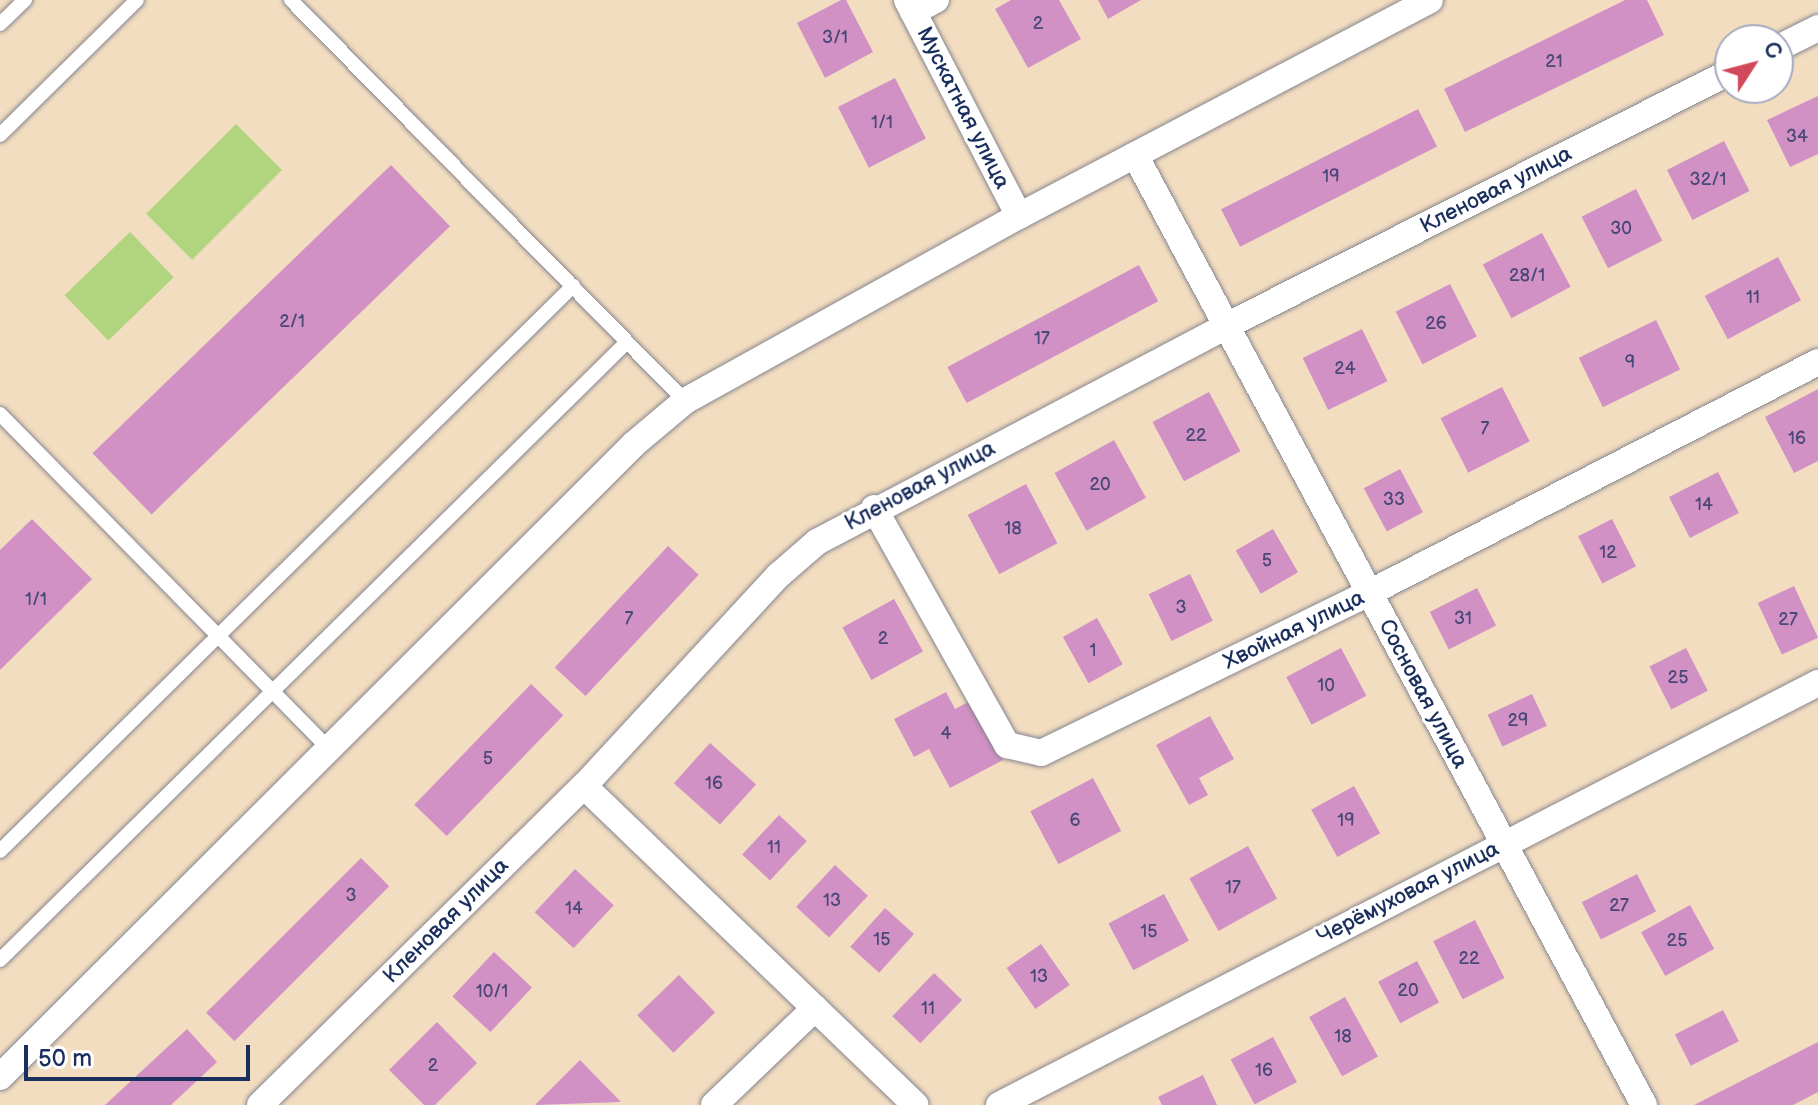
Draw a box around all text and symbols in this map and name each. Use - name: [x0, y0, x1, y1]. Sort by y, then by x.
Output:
- house number: 2: [1033, 13, 1043, 35]
- street label: Мускатная улица: [911, 23, 1015, 193]
- north arrow: [1714, 24, 1794, 104]
- house number: 3/1: [822, 27, 848, 49]
- text: С: [1757, 37, 1788, 65]
- house number: 21: [1545, 51, 1563, 73]
- house number: 1/1: [871, 112, 893, 134]
- house number: 34: [1786, 126, 1808, 148]
- street label: Кленовая улица: [1416, 140, 1576, 240]
- house number: 19: [1322, 166, 1340, 188]
- house number: 32/1: [1690, 169, 1726, 191]
- house number: 30: [1610, 218, 1632, 240]
- house number: 28/1: [1509, 265, 1545, 287]
- house number: 11: [1746, 287, 1760, 309]
- house number: 2/1: [279, 311, 305, 333]
- house number: 26: [1425, 313, 1447, 335]
- house number: 17: [1034, 328, 1050, 350]
- house number: 9: [1625, 352, 1635, 374]
- house number: 24: [1334, 358, 1356, 380]
- house number: 7: [1481, 418, 1489, 440]
- house number: 22: [1185, 425, 1207, 447]
- house number: 16: [1788, 428, 1806, 450]
- street label: Кленовая улица: [840, 435, 1000, 537]
- house number: 20: [1089, 474, 1111, 496]
- house number: 33: [1383, 489, 1405, 511]
- house number: 14: [1695, 494, 1713, 516]
- house number: 18: [1004, 518, 1022, 540]
- house number: 12: [1599, 542, 1617, 564]
- house number: 5: [1262, 550, 1272, 572]
- street label: Хвойная улица: [1219, 585, 1369, 675]
- house number: 1/1: [25, 589, 47, 611]
- house number: 3: [1175, 597, 1187, 619]
- house number: 7: [625, 608, 633, 630]
- house number: 31: [1454, 608, 1472, 630]
- house number: 27: [1778, 609, 1798, 631]
- street label: Сосновая улица: [1373, 615, 1473, 773]
- house number: 2: [878, 628, 888, 650]
- house number: 1: [1090, 640, 1096, 662]
- house number: 25: [1668, 667, 1688, 689]
- house number: 10: [1317, 675, 1335, 697]
- house number: 29: [1507, 710, 1529, 732]
- house number: 4: [941, 723, 951, 745]
- house number: 5: [483, 748, 493, 770]
- house number: 16: [705, 773, 723, 795]
- house number: 6: [1070, 810, 1080, 832]
- house number: 19: [1337, 810, 1355, 832]
- street label: Черёмуховая улица: [1313, 836, 1503, 950]
- house number: 11: [767, 837, 781, 859]
- street label: Кленовая улица: [378, 853, 514, 989]
- house number: 17: [1225, 877, 1241, 899]
- house number: 3: [345, 885, 357, 907]
- house number: 13: [823, 890, 841, 912]
- house number: 27: [1609, 895, 1629, 917]
- house number: 14: [565, 898, 583, 920]
- house number: 15: [1140, 921, 1158, 943]
- house number: 15: [873, 929, 891, 951]
- house number: 25: [1667, 930, 1687, 952]
- house number: 22: [1458, 948, 1480, 970]
- house number: 13: [1030, 966, 1048, 988]
- house number: 20: [1397, 980, 1419, 1002]
- house number: 10/1: [476, 981, 508, 1003]
- house number: 11: [921, 998, 935, 1020]
- house number: 18: [1334, 1026, 1352, 1048]
- scale bar: [28, 1029, 254, 1079]
- text: 50 m: [38, 1044, 92, 1073]
- house number: 2: [428, 1055, 438, 1077]
- house number: 16: [1255, 1060, 1273, 1082]

